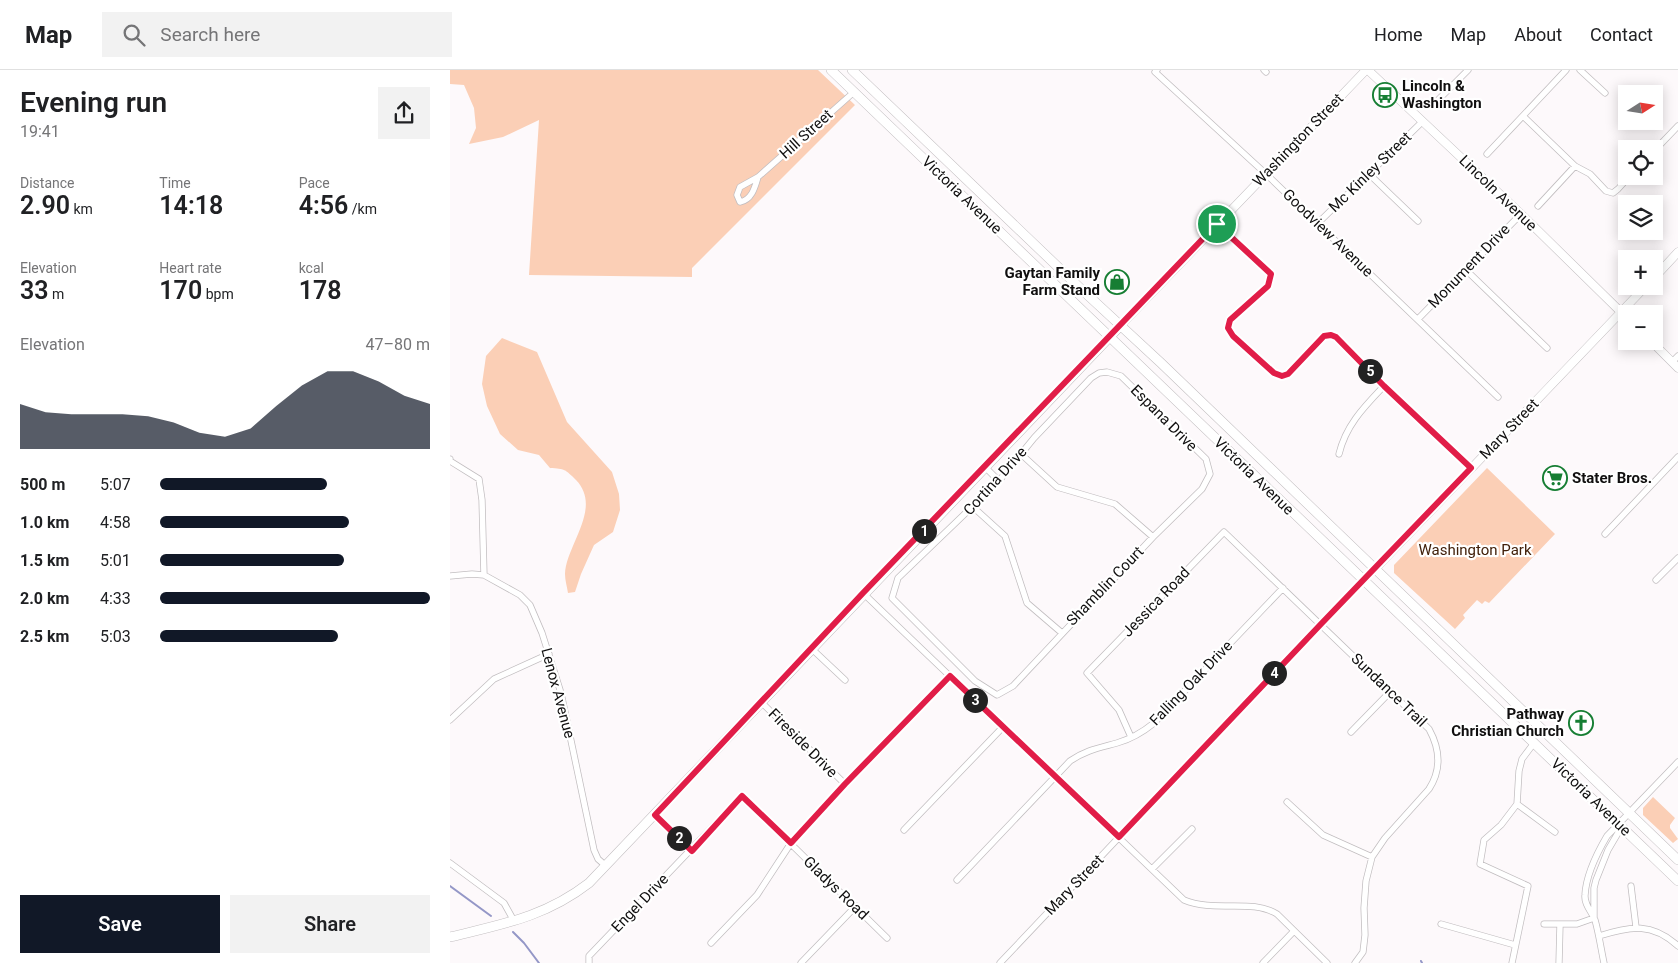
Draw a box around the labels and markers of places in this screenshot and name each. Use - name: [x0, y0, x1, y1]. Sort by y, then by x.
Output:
- place label: Lincoln & Washington: [1402, 77, 1482, 112]
- bus stop icon: Lincoln & Washington: [1372, 82, 1398, 108]
- pin: [1196, 203, 1238, 245]
- place label: Gaytan Family Farm Stand: [1005, 264, 1100, 299]
- shop icon: Gaytan Family Farm Stand: [1104, 269, 1130, 295]
- pin: 5: [1358, 358, 1382, 384]
- supermarket icon: Stater Bros.: [1542, 465, 1568, 491]
- place label: Stater Bros.: [1572, 469, 1652, 487]
- pin: 1: [912, 518, 936, 544]
- pin: 4: [1262, 660, 1286, 686]
- pin: 3: [962, 688, 988, 712]
- place label: Pathway Christian Church: [1451, 705, 1564, 740]
- church icon: Pathway Christian Church: [1568, 710, 1594, 736]
- pin: 2: [666, 826, 692, 850]

